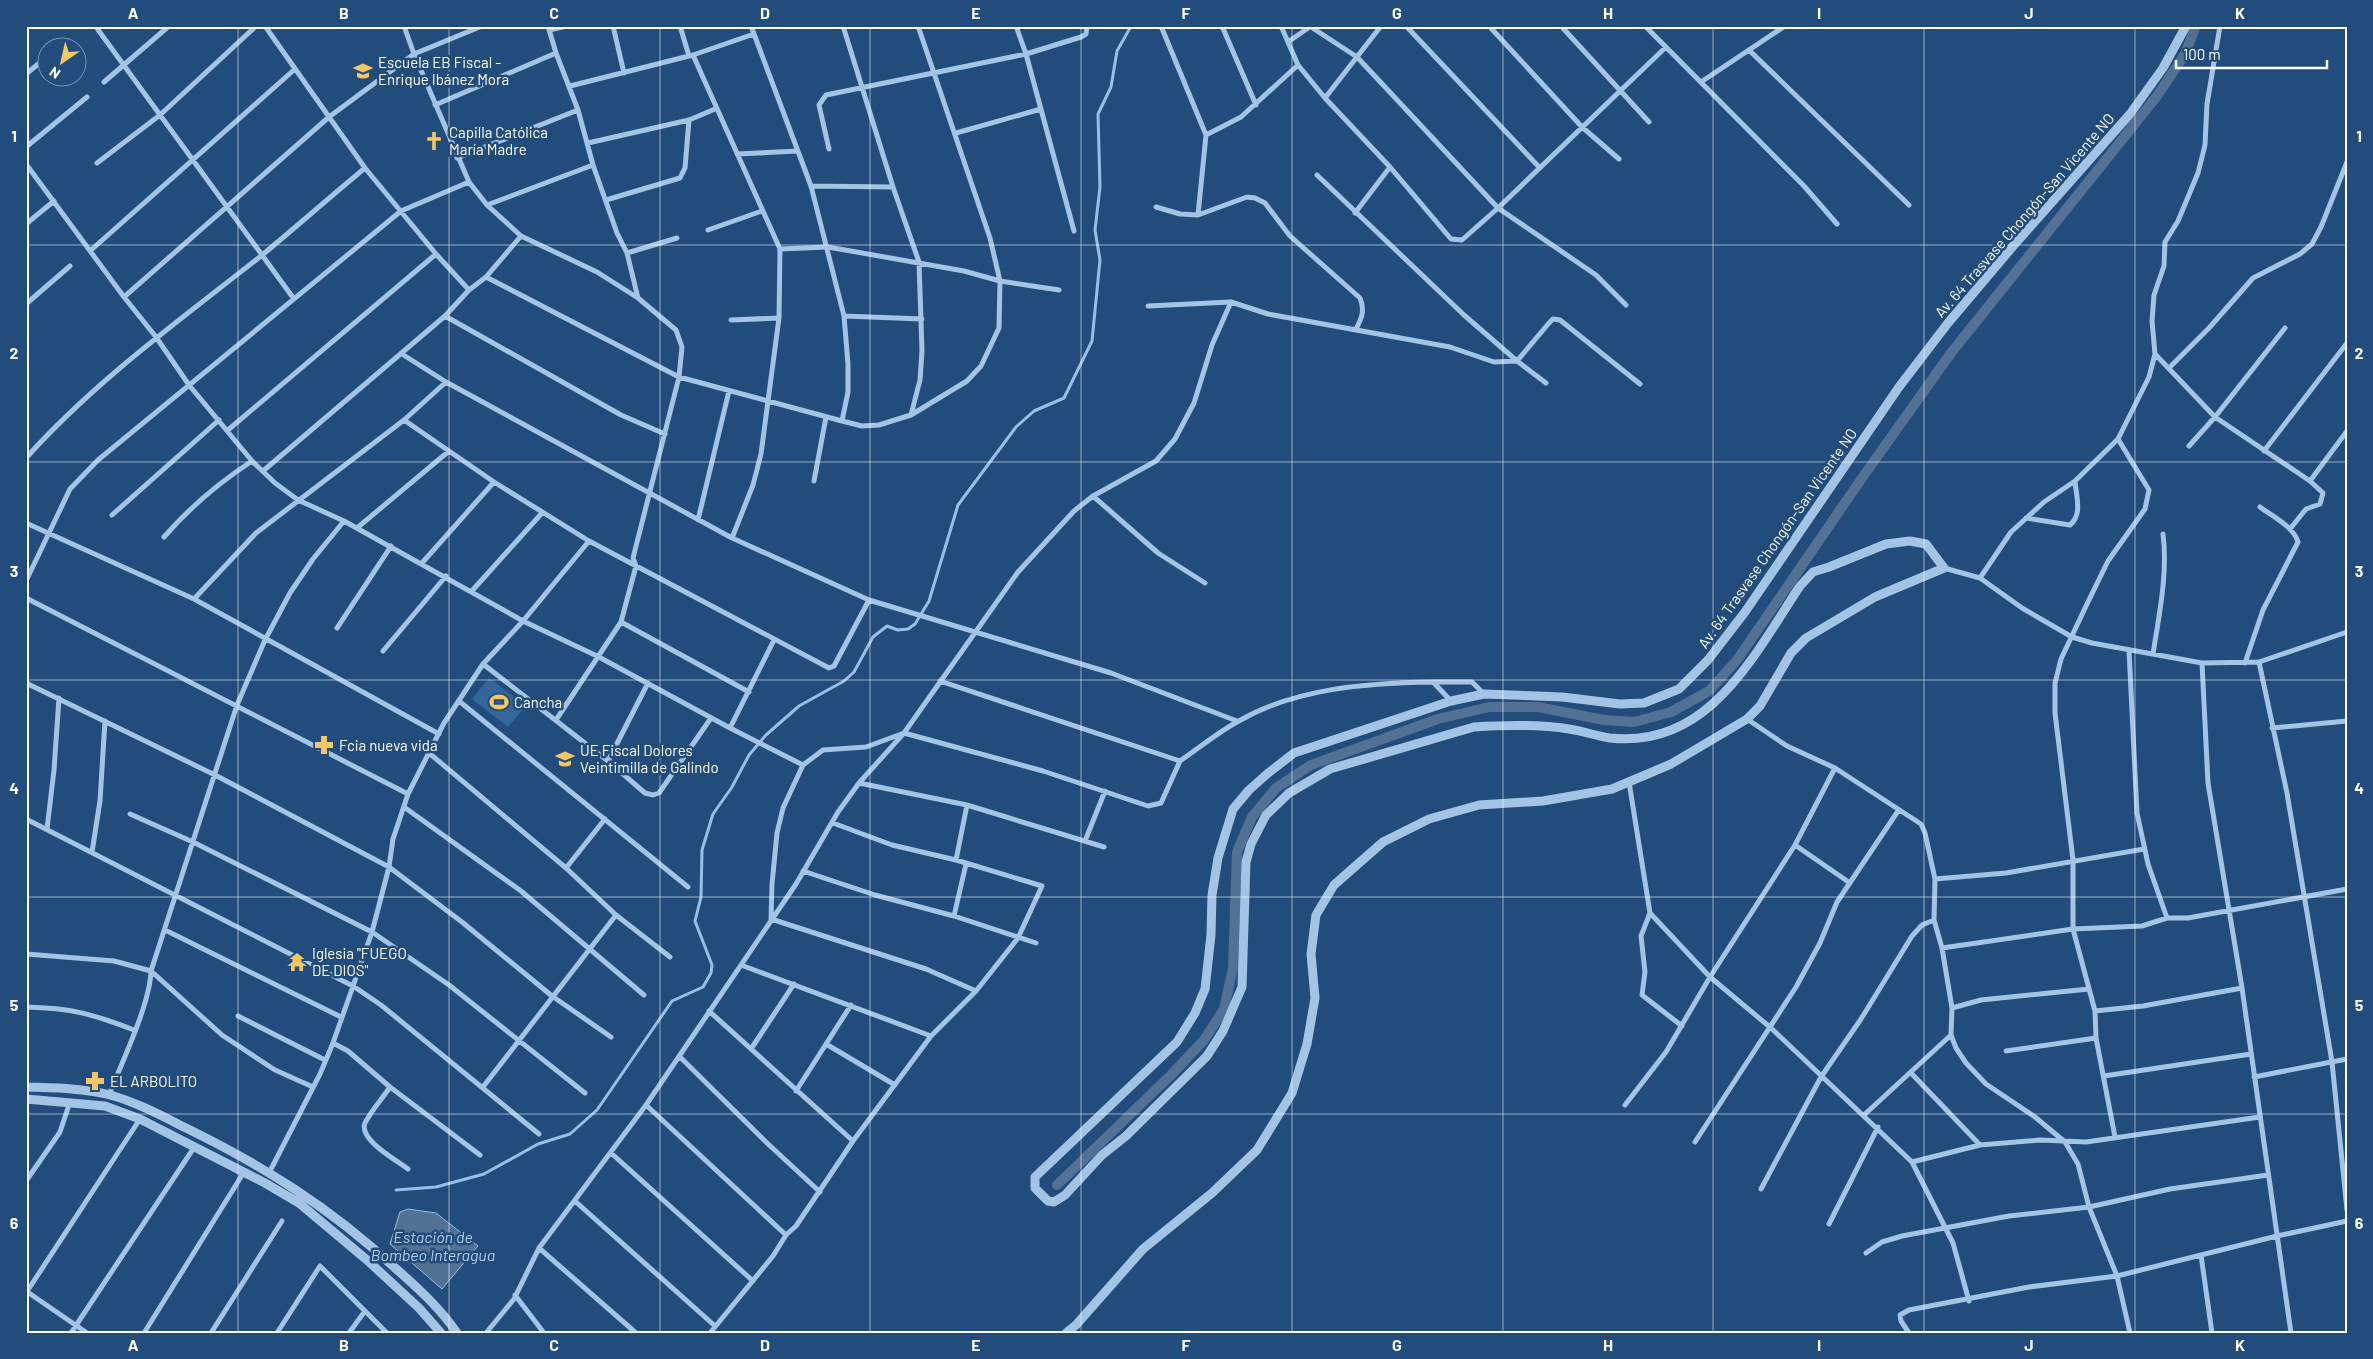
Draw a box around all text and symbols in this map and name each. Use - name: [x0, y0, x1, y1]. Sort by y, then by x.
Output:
- text: A: [128, 3, 139, 22]
- text: B: [339, 3, 349, 22]
- text: C: [549, 3, 559, 22]
- text: D: [760, 3, 770, 22]
- text: E: [971, 3, 981, 22]
- text: F: [1182, 3, 1191, 22]
- text: G: [1392, 3, 1402, 22]
- text: H: [1603, 3, 1613, 22]
- text: I: [1817, 3, 1821, 22]
- text: J: [2024, 3, 2034, 22]
- text: K: [2235, 3, 2245, 22]
- north arrow: [38, 38, 88, 88]
- scale bar: [2176, 38, 2327, 70]
- text: 100 m: [2183, 45, 2221, 63]
- place label: Escuela EB Fiscal - Enrique Ibánez Mora: [378, 53, 509, 88]
- school or university icon: Escuela EB Fiscal - Enrique Ibánez Mora: [352, 60, 374, 82]
- text: N: [46, 64, 63, 83]
- street label: Av. 64 Trasvase Chongón-San Vicente NO: [1930, 109, 2118, 321]
- place label: Capilla Católica María Madre: [449, 123, 548, 158]
- text: 1: [11, 126, 17, 145]
- text: 1: [2356, 126, 2362, 145]
- church icon: Capilla Católica María Madre: [423, 130, 445, 152]
- text: 2: [10, 343, 19, 362]
- text: 2: [2355, 343, 2364, 362]
- street label: Av. 64 Trasvase Chongón-San Vicente NO: [1694, 424, 1860, 652]
- text: 3: [10, 561, 18, 580]
- text: 3: [2355, 561, 2363, 580]
- sports icon: Cancha: [488, 691, 510, 713]
- place label: Cancha: [514, 693, 562, 711]
- pharmacy icon: Fcia nueva vida: [313, 734, 335, 756]
- place label: Fcia nueva vida: [339, 736, 438, 754]
- place label: UE Fiscal Dolores Veintimilla de Galindo: [580, 741, 719, 776]
- school or university icon: UE Fiscal Dolores Veintimilla de Galindo: [554, 748, 576, 770]
- text: 4: [9, 778, 19, 797]
- text: 4: [2354, 778, 2364, 797]
- place label: Iglesia "FUEGO DE DIOS": [312, 944, 407, 979]
- temple icon: Iglesia "FUEGO DE DIOS": [286, 951, 308, 973]
- text: 5: [10, 995, 19, 1014]
- text: 5: [2355, 995, 2364, 1014]
- pharmacy icon: EL ARBOLITO: [84, 1070, 106, 1092]
- place label: EL ARBOLITO: [110, 1072, 197, 1090]
- text: 6: [10, 1213, 19, 1232]
- text: 6: [2355, 1213, 2364, 1232]
- water label: Estación de Bombeo Interagua: [371, 1227, 495, 1264]
- text: A: [128, 1335, 139, 1354]
- text: B: [339, 1335, 349, 1354]
- text: C: [549, 1335, 559, 1354]
- text: D: [760, 1335, 770, 1354]
- text: E: [971, 1335, 981, 1354]
- text: F: [1182, 1335, 1191, 1354]
- text: G: [1392, 1335, 1402, 1354]
- text: H: [1603, 1335, 1613, 1354]
- text: I: [1817, 1335, 1821, 1354]
- text: J: [2024, 1335, 2034, 1354]
- text: K: [2235, 1335, 2245, 1354]

